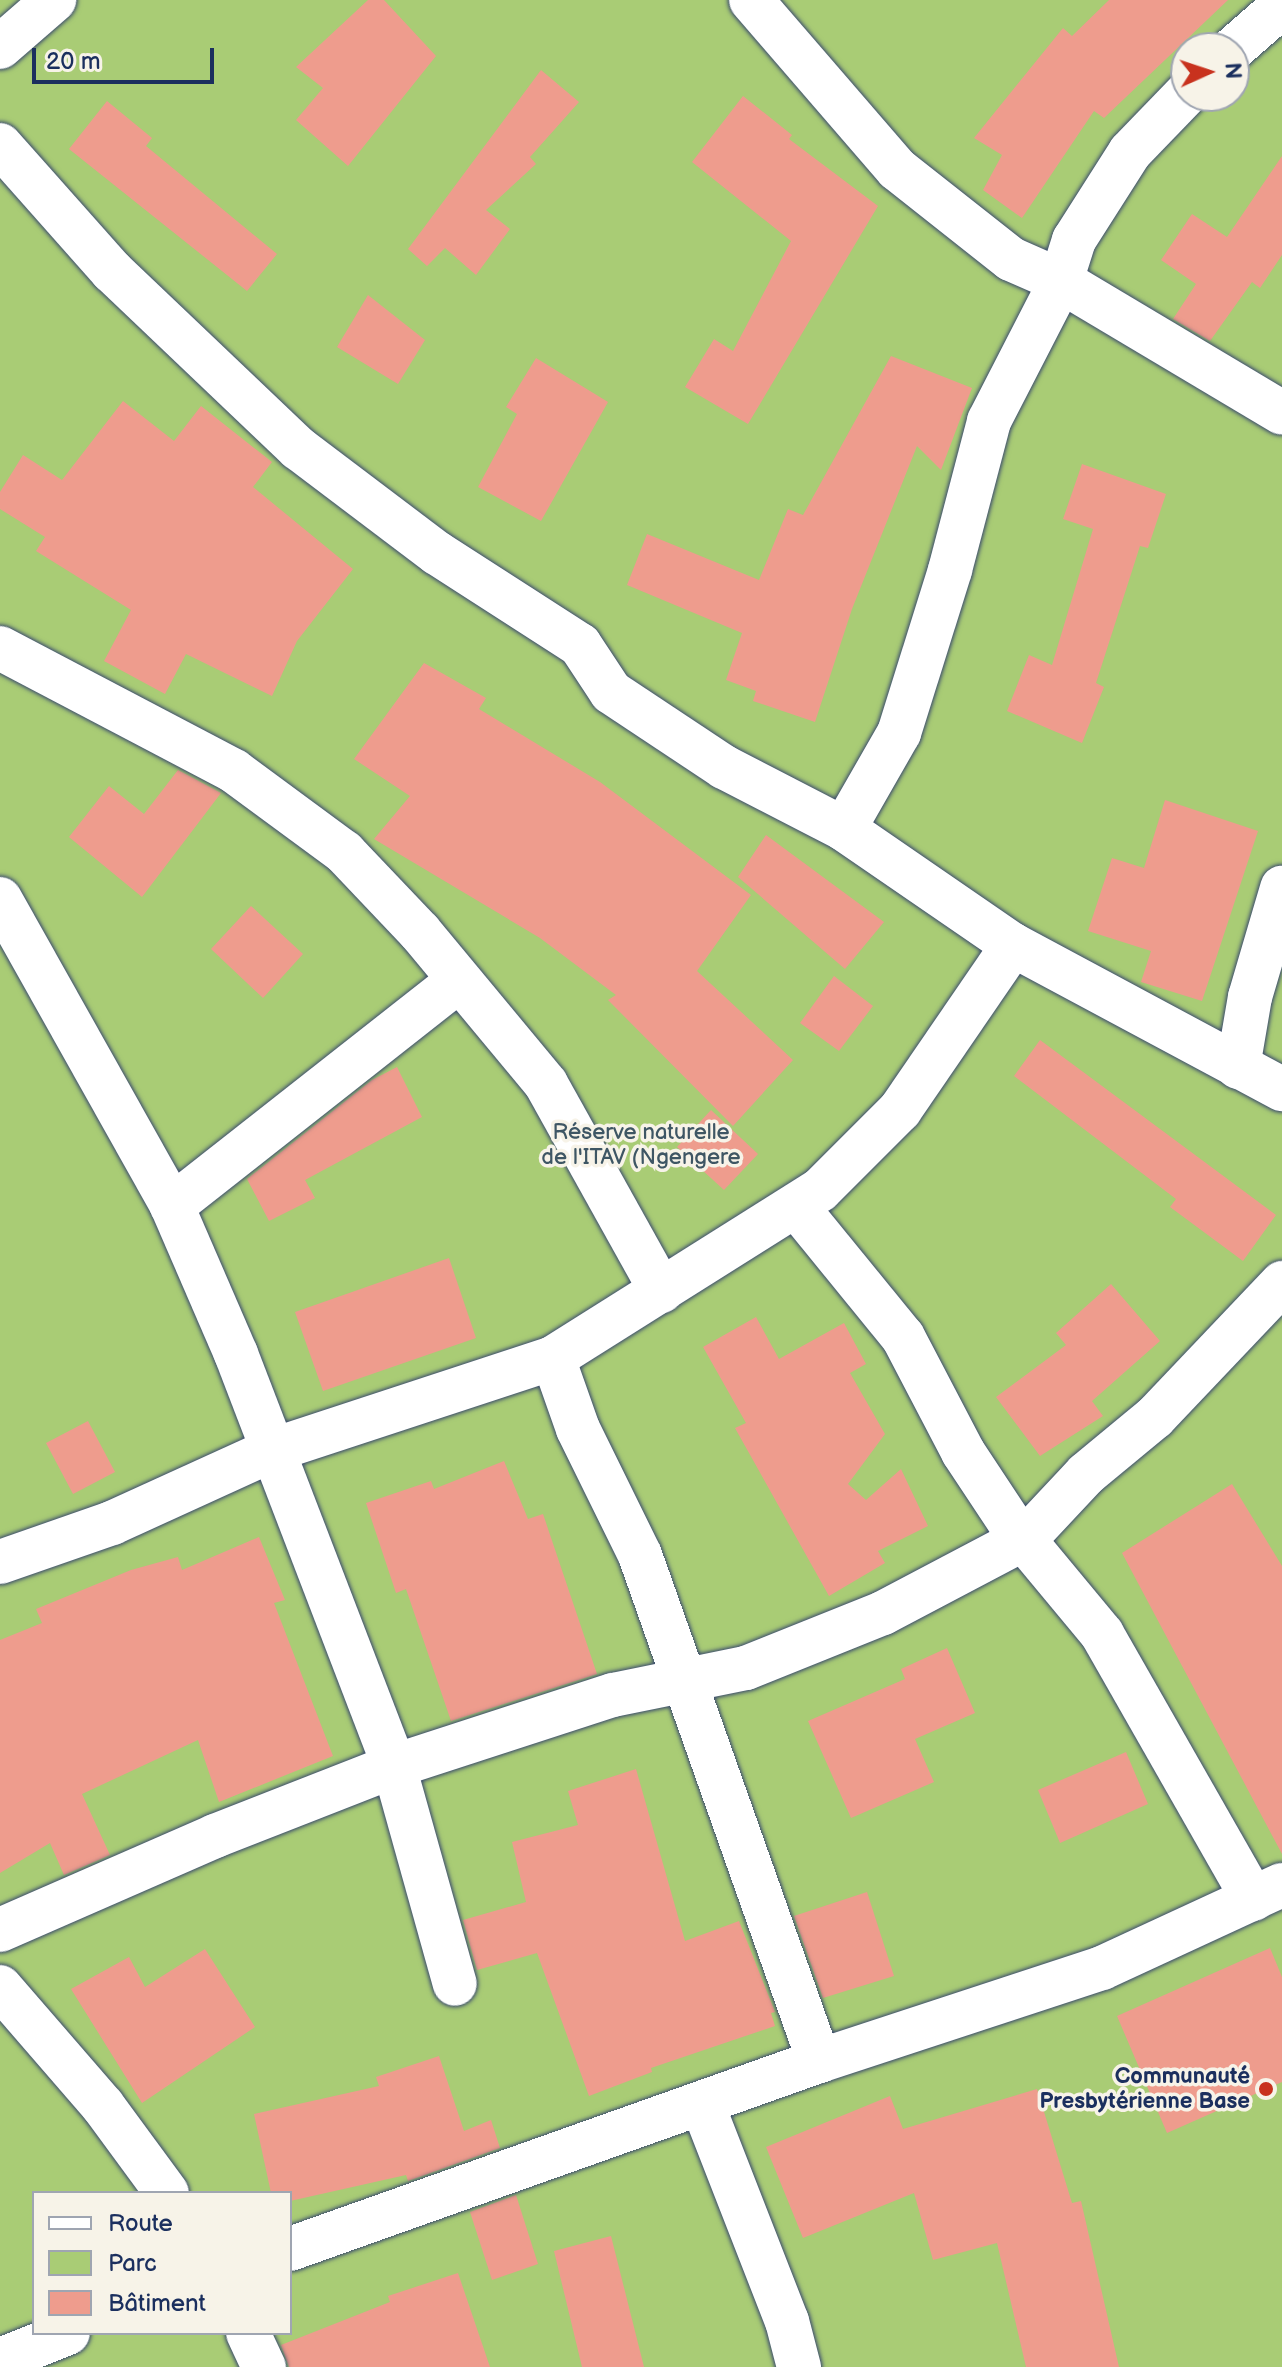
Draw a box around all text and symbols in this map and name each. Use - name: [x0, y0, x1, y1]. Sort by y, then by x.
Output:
- scale bar: [36, 32, 218, 82]
- north arrow: [1170, 32, 1250, 112]
- text: 20 m: [46, 47, 101, 76]
- text: N: [1219, 62, 1246, 80]
- park label: Réserve naturelle de l'ITAV (Ngengere: [541, 1119, 741, 1170]
- place label: Communauté Presbytérienne Base: [1039, 2063, 1250, 2114]
- marker: Communauté Presbytérienne Base: [1257, 2080, 1275, 2098]
- legend: [32, 2191, 292, 2335]
- text: Route: [108, 2209, 173, 2238]
- text: Parc: [108, 2249, 157, 2278]
- text: Bâtiment: [108, 2289, 206, 2318]

